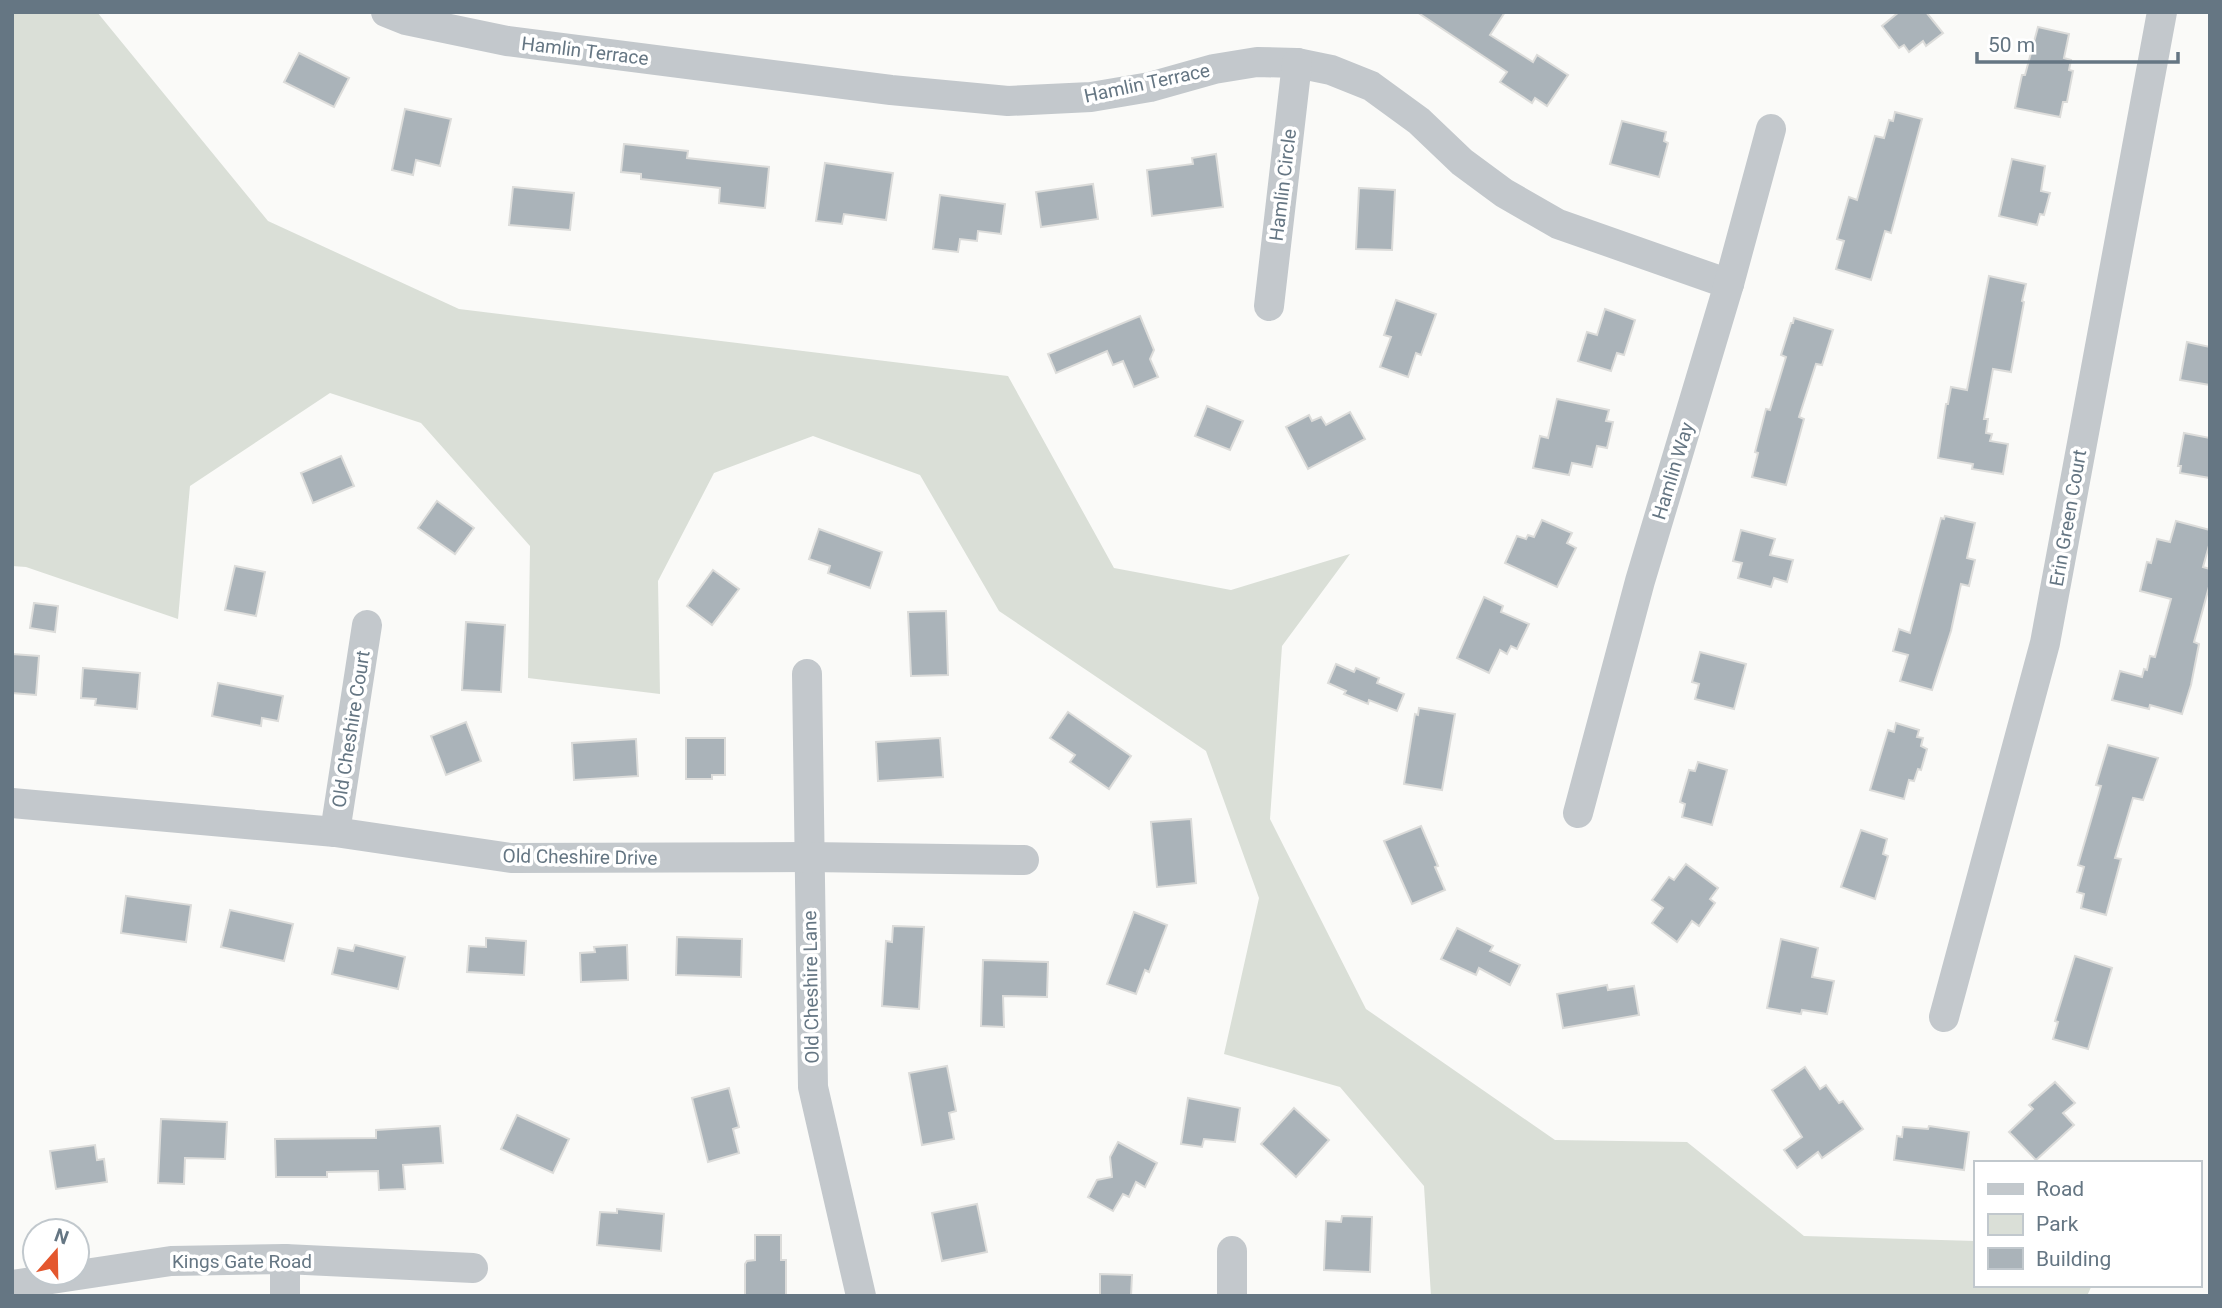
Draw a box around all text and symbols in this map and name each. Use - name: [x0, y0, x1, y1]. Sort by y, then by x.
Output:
- scale bar: [1977, 21, 2178, 65]
- street label: Hamlin Terrace: [520, 32, 650, 70]
- text: 50 m: [1988, 33, 2035, 57]
- street label: Hamlin Terrace: [1082, 58, 1212, 108]
- street label: Hamlin Circle: [1265, 128, 1301, 242]
- street label: Hamlin Way: [1647, 419, 1699, 523]
- street label: Erin Green Court: [2045, 448, 2091, 588]
- street label: Old Cheshire Court: [327, 649, 375, 809]
- street label: Old Cheshire Drive: [502, 844, 658, 870]
- street label: Old Cheshire Lane: [798, 910, 824, 1064]
- legend: [1974, 1161, 2201, 1287]
- text: Road: [2036, 1177, 2084, 1201]
- text: Park: [2036, 1212, 2079, 1236]
- north arrow: [21, 1217, 91, 1287]
- text: N: [51, 1223, 72, 1250]
- text: Building: [2036, 1247, 2111, 1271]
- street label: Kings Gate Road: [172, 1250, 312, 1273]

